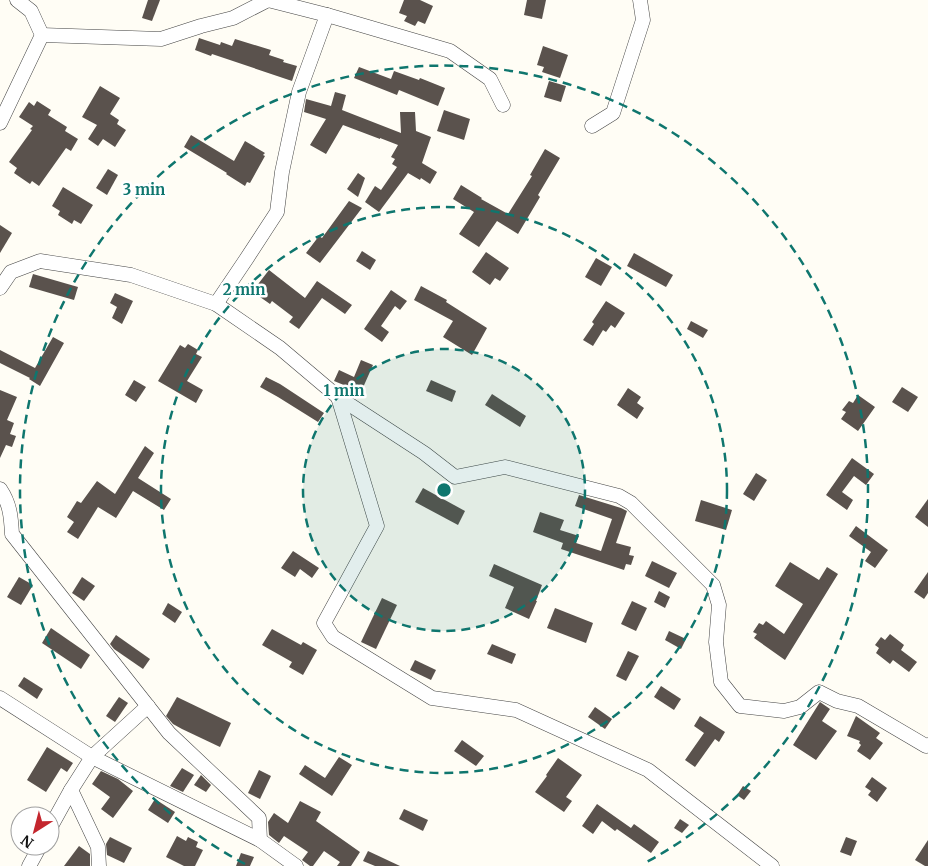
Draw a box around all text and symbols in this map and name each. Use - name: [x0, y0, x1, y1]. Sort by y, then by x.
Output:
- text: 3 min: [123, 180, 165, 199]
- text: 2 min: [223, 280, 265, 299]
- text: 1 min: [324, 381, 364, 400]
- centre of rings: [435, 481, 453, 499]
- north arrow: [10, 806, 60, 856]
- text: N: [18, 831, 37, 852]

